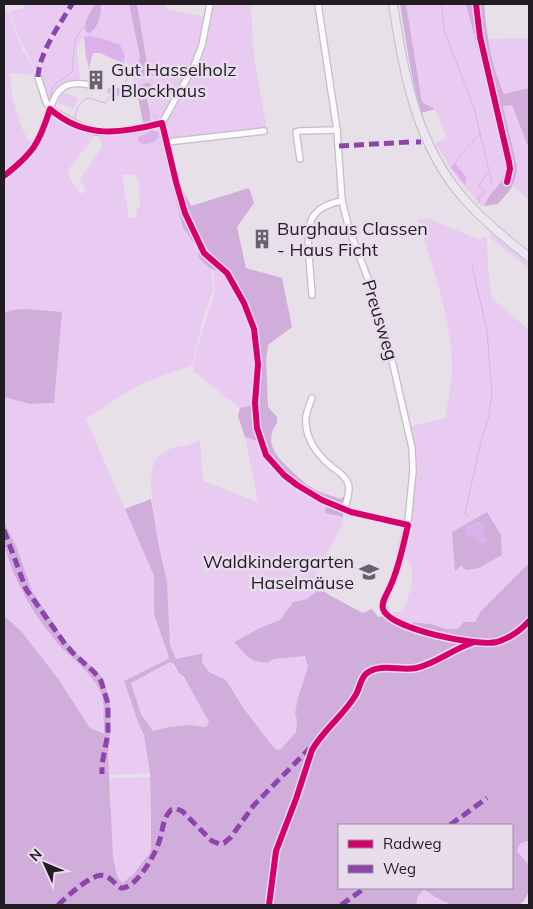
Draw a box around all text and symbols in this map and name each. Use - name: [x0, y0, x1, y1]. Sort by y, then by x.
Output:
- place label: Gut Hasselholz | Blockhaus: [111, 58, 237, 102]
- building icon: Gut Hasselholz | Blockhaus: [85, 69, 107, 91]
- place label: Burghaus Classen - Haus Ficht: [277, 217, 428, 261]
- building icon: Burghaus Classen - Haus Ficht: [251, 228, 273, 250]
- street label: Preusweg: [357, 277, 404, 363]
- place label: Waldkindergarten Haselmäuse: [203, 550, 354, 594]
- school or university icon: Waldkindergarten Haselmäuse: [358, 561, 380, 583]
- legend: [338, 824, 513, 889]
- text: Radweg: [383, 834, 441, 853]
- north arrow: [20, 839, 70, 889]
- text: N: [26, 845, 46, 865]
- text: Weg: [383, 859, 416, 878]

